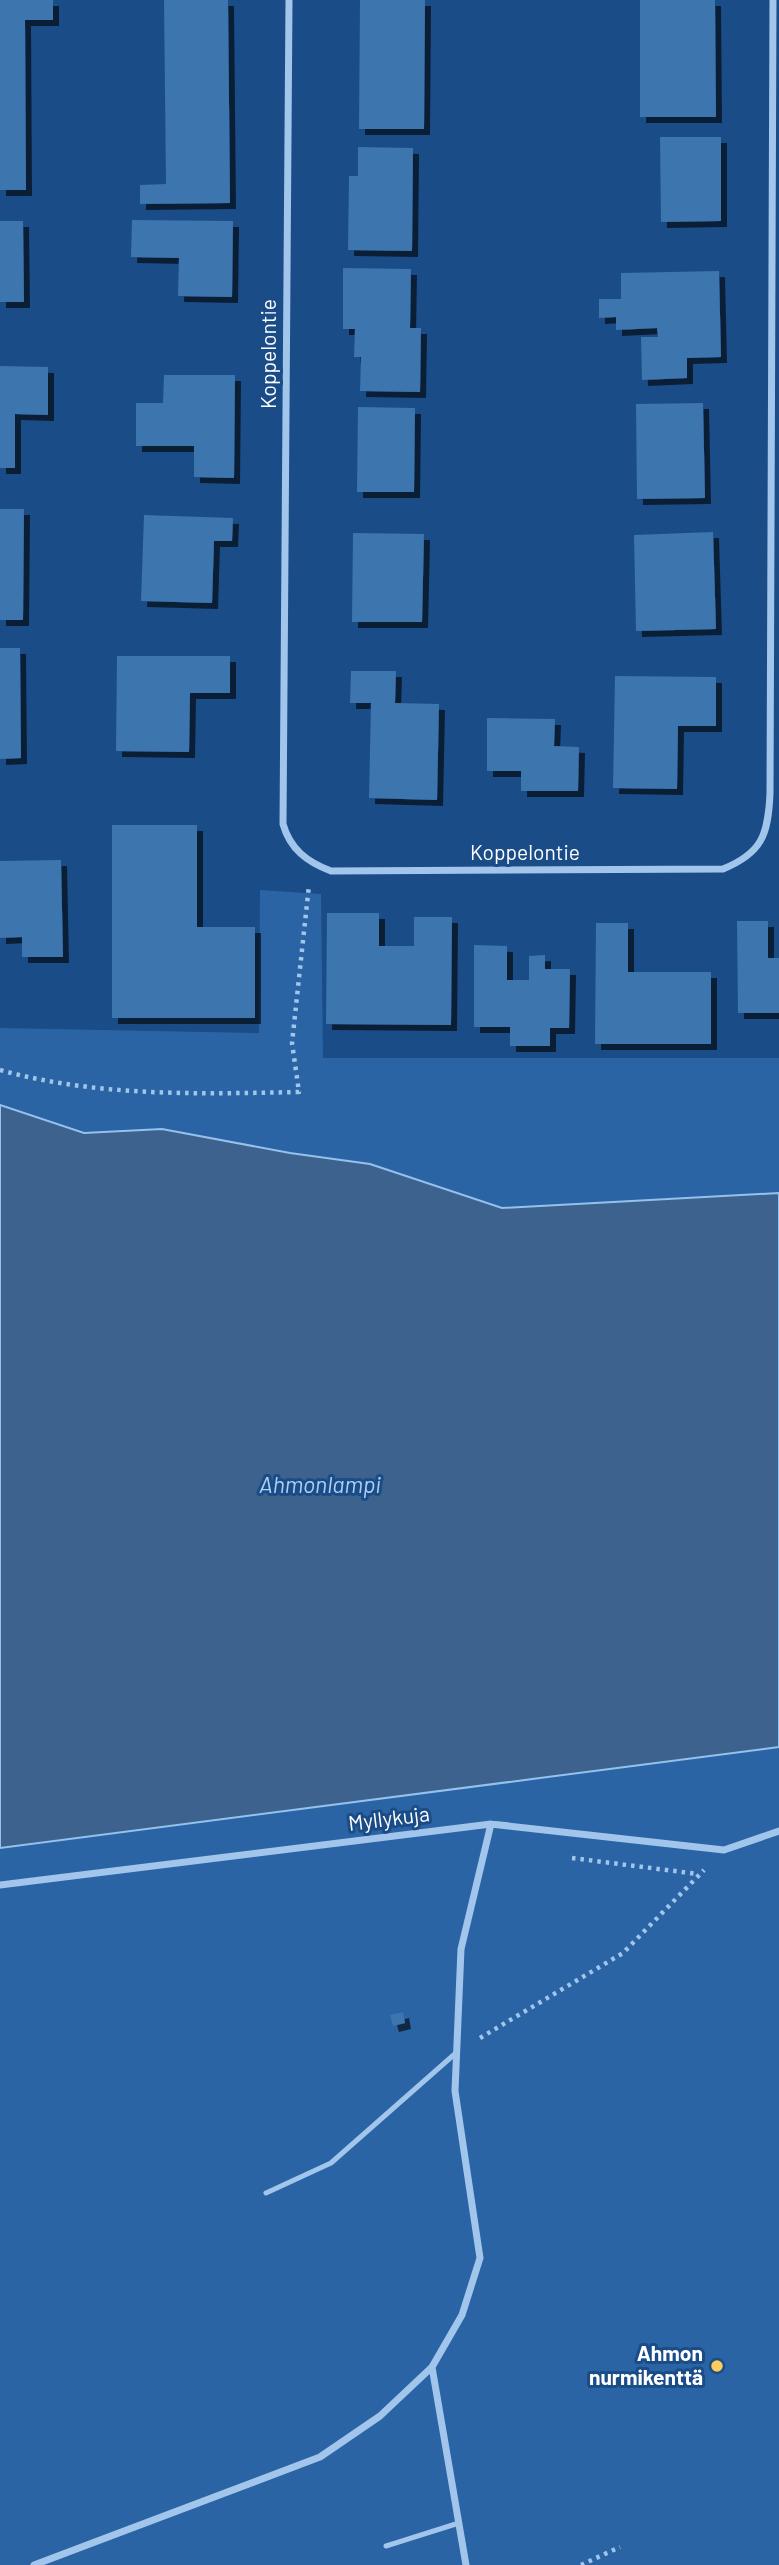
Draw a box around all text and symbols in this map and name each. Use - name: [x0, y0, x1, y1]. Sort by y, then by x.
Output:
- street label: Koppelontie: [255, 299, 280, 409]
- street label: Koppelontie: [470, 839, 580, 864]
- water label: Ahmonlampi: [259, 1470, 381, 1498]
- street label: Myllykuja: [347, 1800, 431, 1835]
- place label: Ahmon nurmikenttä: [589, 2340, 703, 2389]
- marker: Ahmon nurmikenttä: [709, 2358, 725, 2374]

